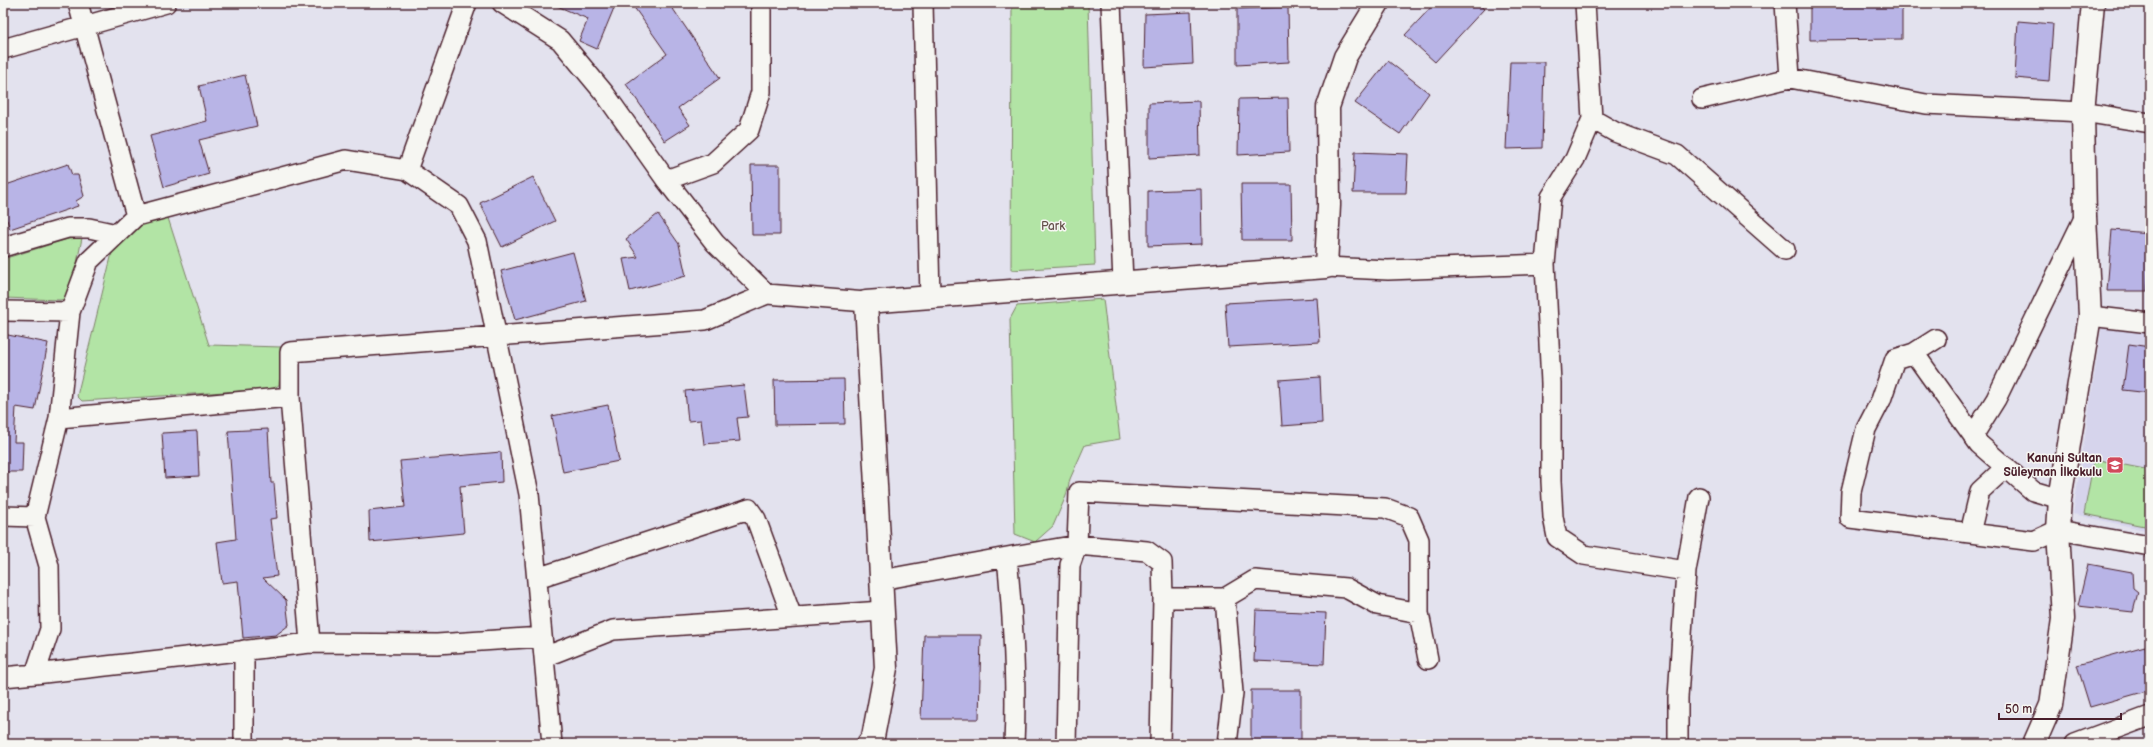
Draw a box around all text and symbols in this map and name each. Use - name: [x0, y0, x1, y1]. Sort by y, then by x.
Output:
- park label: Park: [1041, 219, 1065, 234]
- place label: Kanuni Sultan Süleyman İlkokulu: [2004, 451, 2102, 480]
- school or university icon: Kanuni Sultan Süleyman İlkokulu: [2105, 455, 2125, 475]
- scale bar: [1999, 695, 2121, 721]
- text: 50 m: [2005, 702, 2032, 717]

